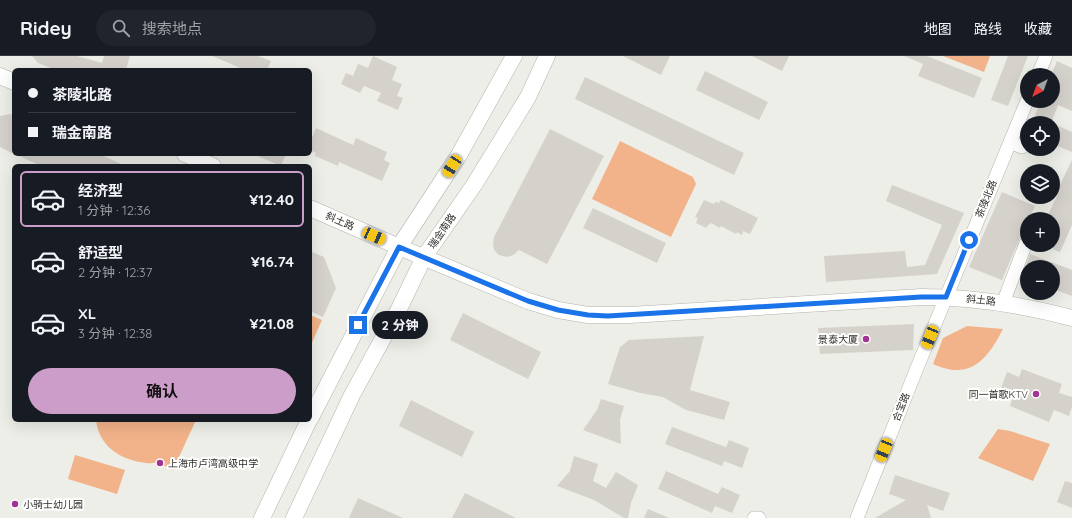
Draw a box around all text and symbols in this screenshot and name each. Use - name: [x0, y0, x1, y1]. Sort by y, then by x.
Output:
- search box: [96, 10, 376, 46]
- text: Ridey: [20, 16, 72, 40]
- icon: search: [110, 17, 132, 39]
- text: 搜索地点: [142, 19, 202, 38]
- text: 地图: [924, 20, 952, 38]
- text: 路线: [974, 20, 1002, 38]
- text: 收藏: [1024, 20, 1052, 38]
- north arrow: [1020, 68, 1060, 108]
- map controls: [1020, 68, 1060, 300]
- text: 茶陵北路: [52, 85, 112, 104]
- button: locate: [1020, 116, 1060, 156]
- text: 瑞金南路: [52, 123, 112, 142]
- car: [440, 153, 464, 179]
- button: layers: [1020, 164, 1060, 204]
- street label: 茶陵北路: [972, 178, 1000, 220]
- icon: car: [30, 181, 66, 217]
- text: 经济型: [78, 181, 123, 200]
- text: ¥12.40: [249, 190, 294, 209]
- text: 1 分钟 · 12:36: [78, 202, 150, 218]
- street label: 斜土路: [324, 209, 356, 233]
- street label: 瑞金南路: [425, 211, 459, 251]
- button: +: [1020, 212, 1060, 252]
- car: [361, 226, 387, 246]
- route start: [960, 231, 978, 249]
- icon: car: [30, 243, 66, 279]
- text: 舒适型: [78, 243, 123, 262]
- text: ¥16.74: [251, 252, 294, 271]
- button: −: [1020, 260, 1060, 300]
- text: 2 分钟 · 12:37: [78, 264, 152, 280]
- street label: 斜土路: [965, 292, 997, 308]
- text: XL: [78, 304, 96, 323]
- icon: car: [30, 305, 66, 341]
- callout: 2 分钟: [372, 311, 428, 339]
- text: ¥21.08: [250, 314, 294, 333]
- route end: [349, 316, 367, 334]
- text: 2 分钟: [381, 317, 419, 333]
- car: [920, 324, 940, 350]
- text: 3 分钟 · 12:38: [78, 325, 152, 341]
- place label: 景泰大厦: [818, 333, 858, 346]
- marker: 景泰大厦: [861, 334, 871, 344]
- button: 确认: [28, 368, 296, 414]
- place label: 同一首歌KTV: [968, 388, 1028, 401]
- marker: 同一首歌KTV: [1031, 389, 1041, 399]
- street label: 合宝路: [889, 391, 913, 423]
- car: [874, 437, 894, 463]
- place label: 上海市卢湾高级中学: [168, 457, 258, 470]
- marker: 上海市卢湾高级中学: [155, 458, 165, 468]
- place label: 小骑士幼儿园: [23, 498, 83, 511]
- marker: 小骑士幼儿园: [10, 499, 20, 509]

